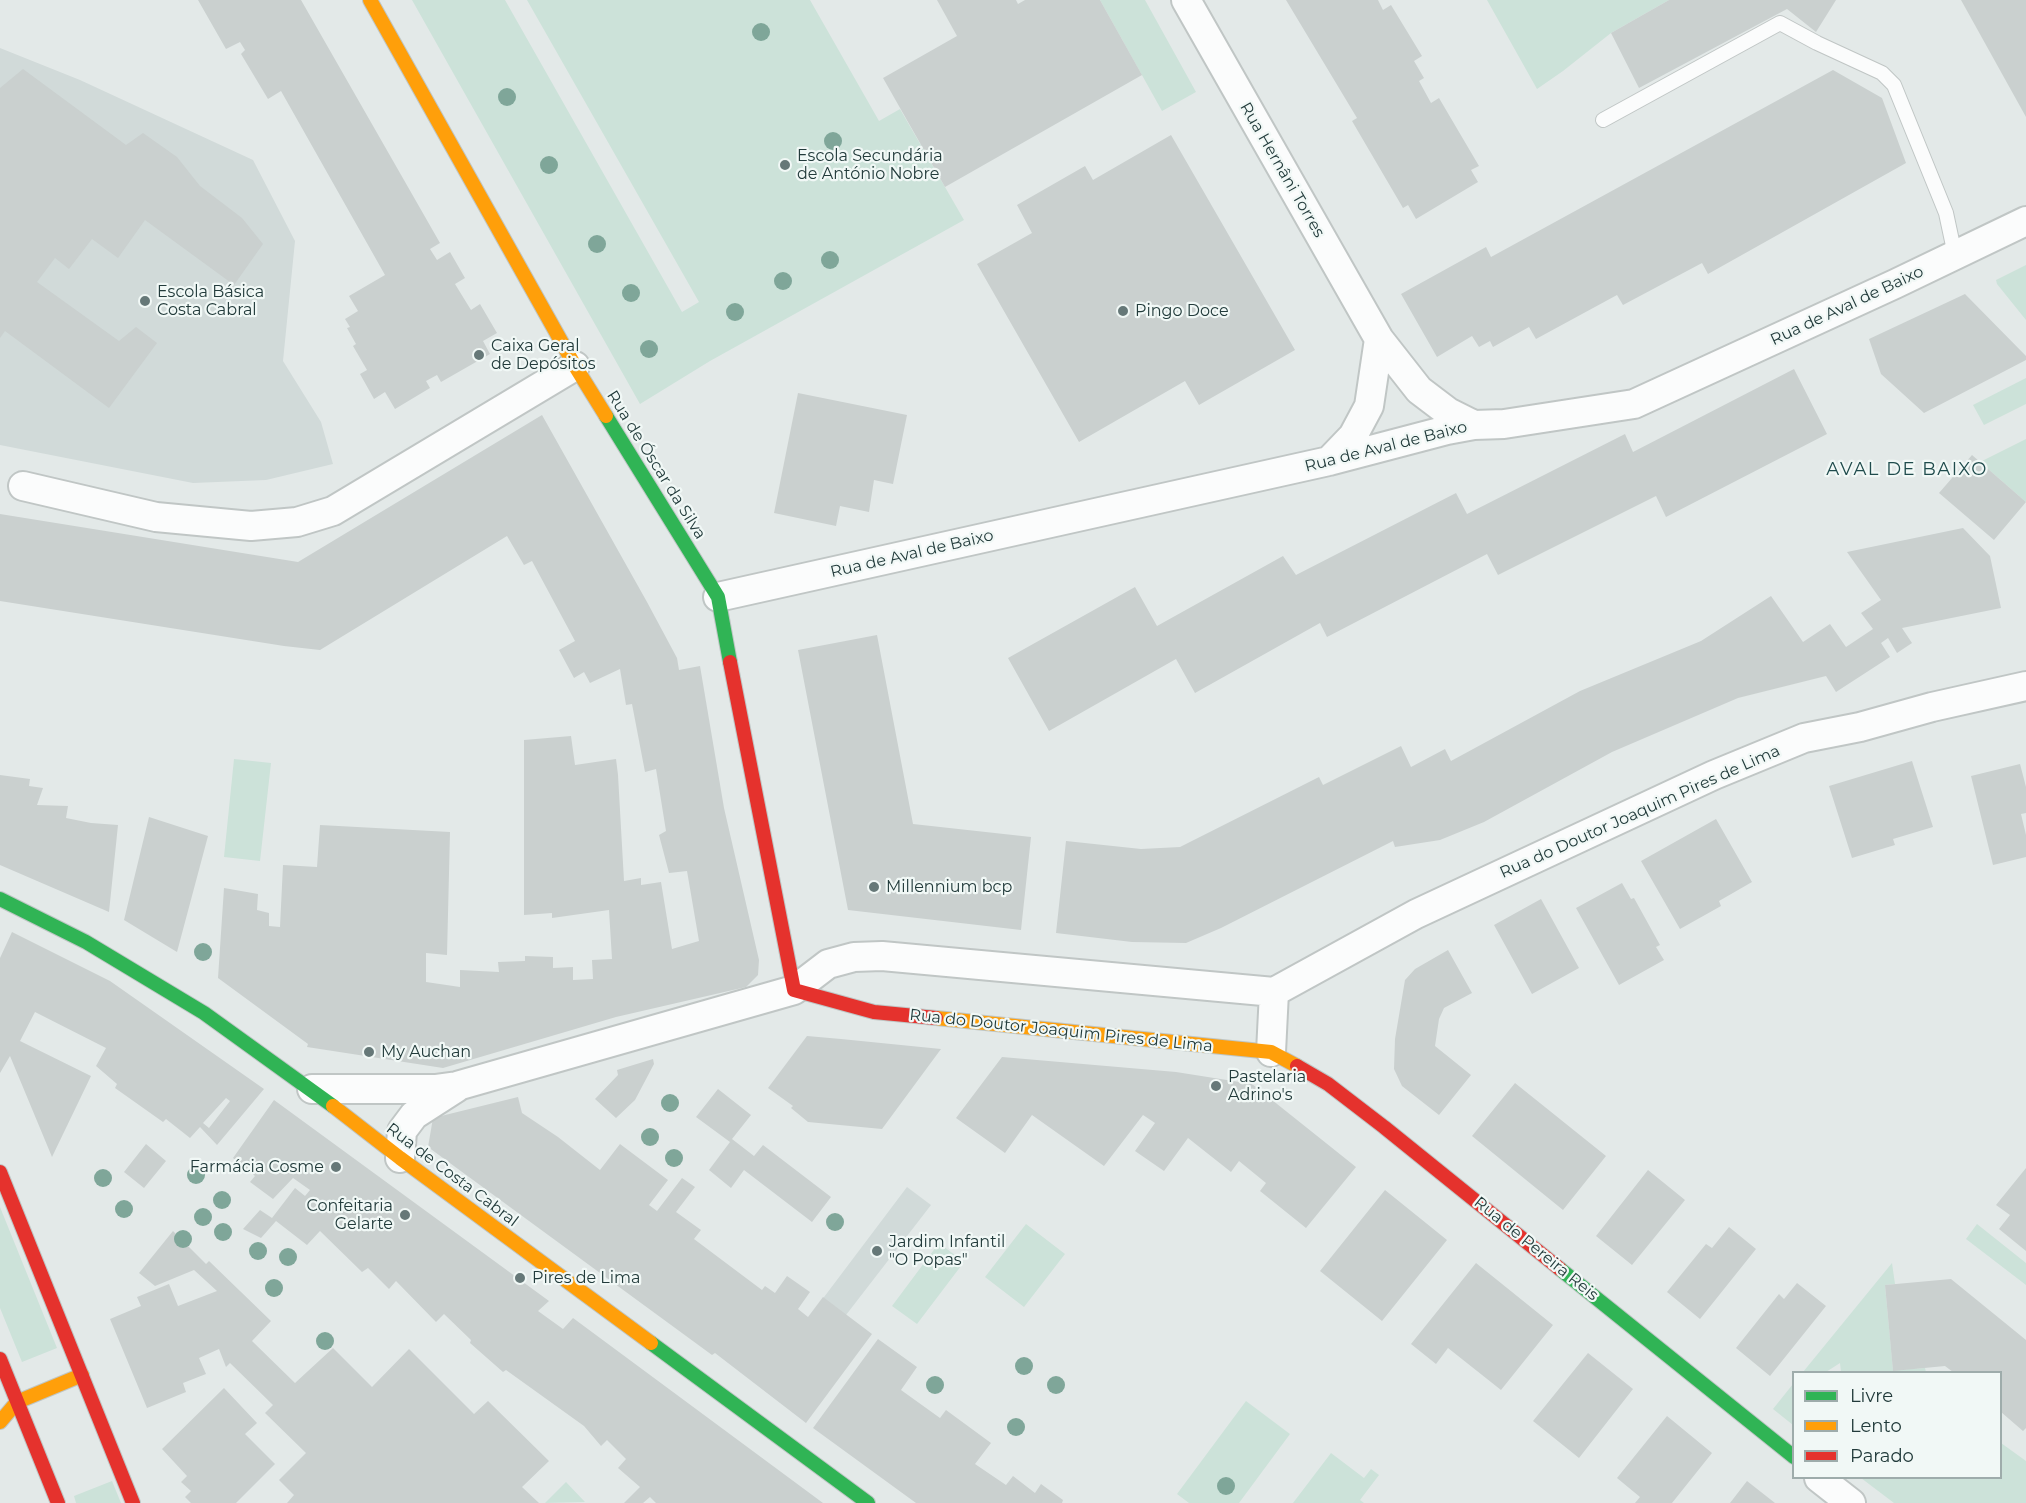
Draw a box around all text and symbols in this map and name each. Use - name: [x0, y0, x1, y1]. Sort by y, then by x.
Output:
- street label: Rua Hernâni Torres: [1235, 99, 1329, 241]
- place label: Escola Secundária de António Nobre: [797, 146, 943, 184]
- marker: Escola Secundária de António Nobre: [778, 158, 792, 172]
- street label: Rua de Aval de Baixo: [1767, 262, 1927, 350]
- place label: Escola Básica Costa Cabral: [157, 282, 264, 320]
- marker: Escola Básica Costa Cabral: [138, 294, 152, 308]
- place label: Pingo Doce: [1135, 301, 1229, 321]
- marker: Pingo Doce: [1116, 304, 1130, 318]
- place label: Caixa Geral de Depósitos: [491, 336, 595, 374]
- marker: Caixa Geral de Depósitos: [472, 348, 486, 362]
- street label: Rua de Óscar da Silva: [602, 387, 710, 543]
- street label: Rua de Aval de Baixo: [1303, 418, 1469, 476]
- district label: AVAL DE BAIXO: [1826, 459, 1988, 481]
- street label: Rua de Aval de Baixo: [829, 526, 995, 582]
- street label: Rua do Doutor Joaquim Pires de Lima: [1497, 741, 1783, 883]
- place label: Millennium bcp: [886, 877, 1012, 897]
- marker: Millennium bcp: [867, 880, 881, 894]
- street label: Rua do Doutor Joaquim Pires de Lima: [908, 1006, 1214, 1056]
- place label: My Auchan: [381, 1042, 471, 1062]
- marker: My Auchan: [362, 1045, 376, 1059]
- place label: Pastelaria Adrino's: [1228, 1067, 1306, 1105]
- marker: Pastelaria Adrino's: [1209, 1079, 1223, 1093]
- street label: Rua de Costa Cabral: [382, 1119, 522, 1231]
- place label: Farmácia Cosme: [190, 1157, 324, 1177]
- marker: Farmácia Cosme: [329, 1160, 343, 1174]
- street label: Rua de Pereira Reis: [1470, 1193, 1602, 1305]
- place label: Confeitaria Gelarte: [306, 1196, 393, 1234]
- marker: Confeitaria Gelarte: [398, 1208, 412, 1222]
- place label: Jardim Infantil "O Popas": [889, 1232, 1005, 1270]
- marker: Jardim Infantil "O Popas": [870, 1244, 884, 1258]
- place label: Pires de Lima: [532, 1268, 641, 1288]
- marker: Pires de Lima: [513, 1271, 527, 1285]
- legend: [1792, 1371, 2002, 1479]
- text: Livre: [1850, 1385, 1893, 1407]
- text: Lento: [1850, 1415, 1902, 1437]
- text: Parado: [1850, 1445, 1914, 1467]

